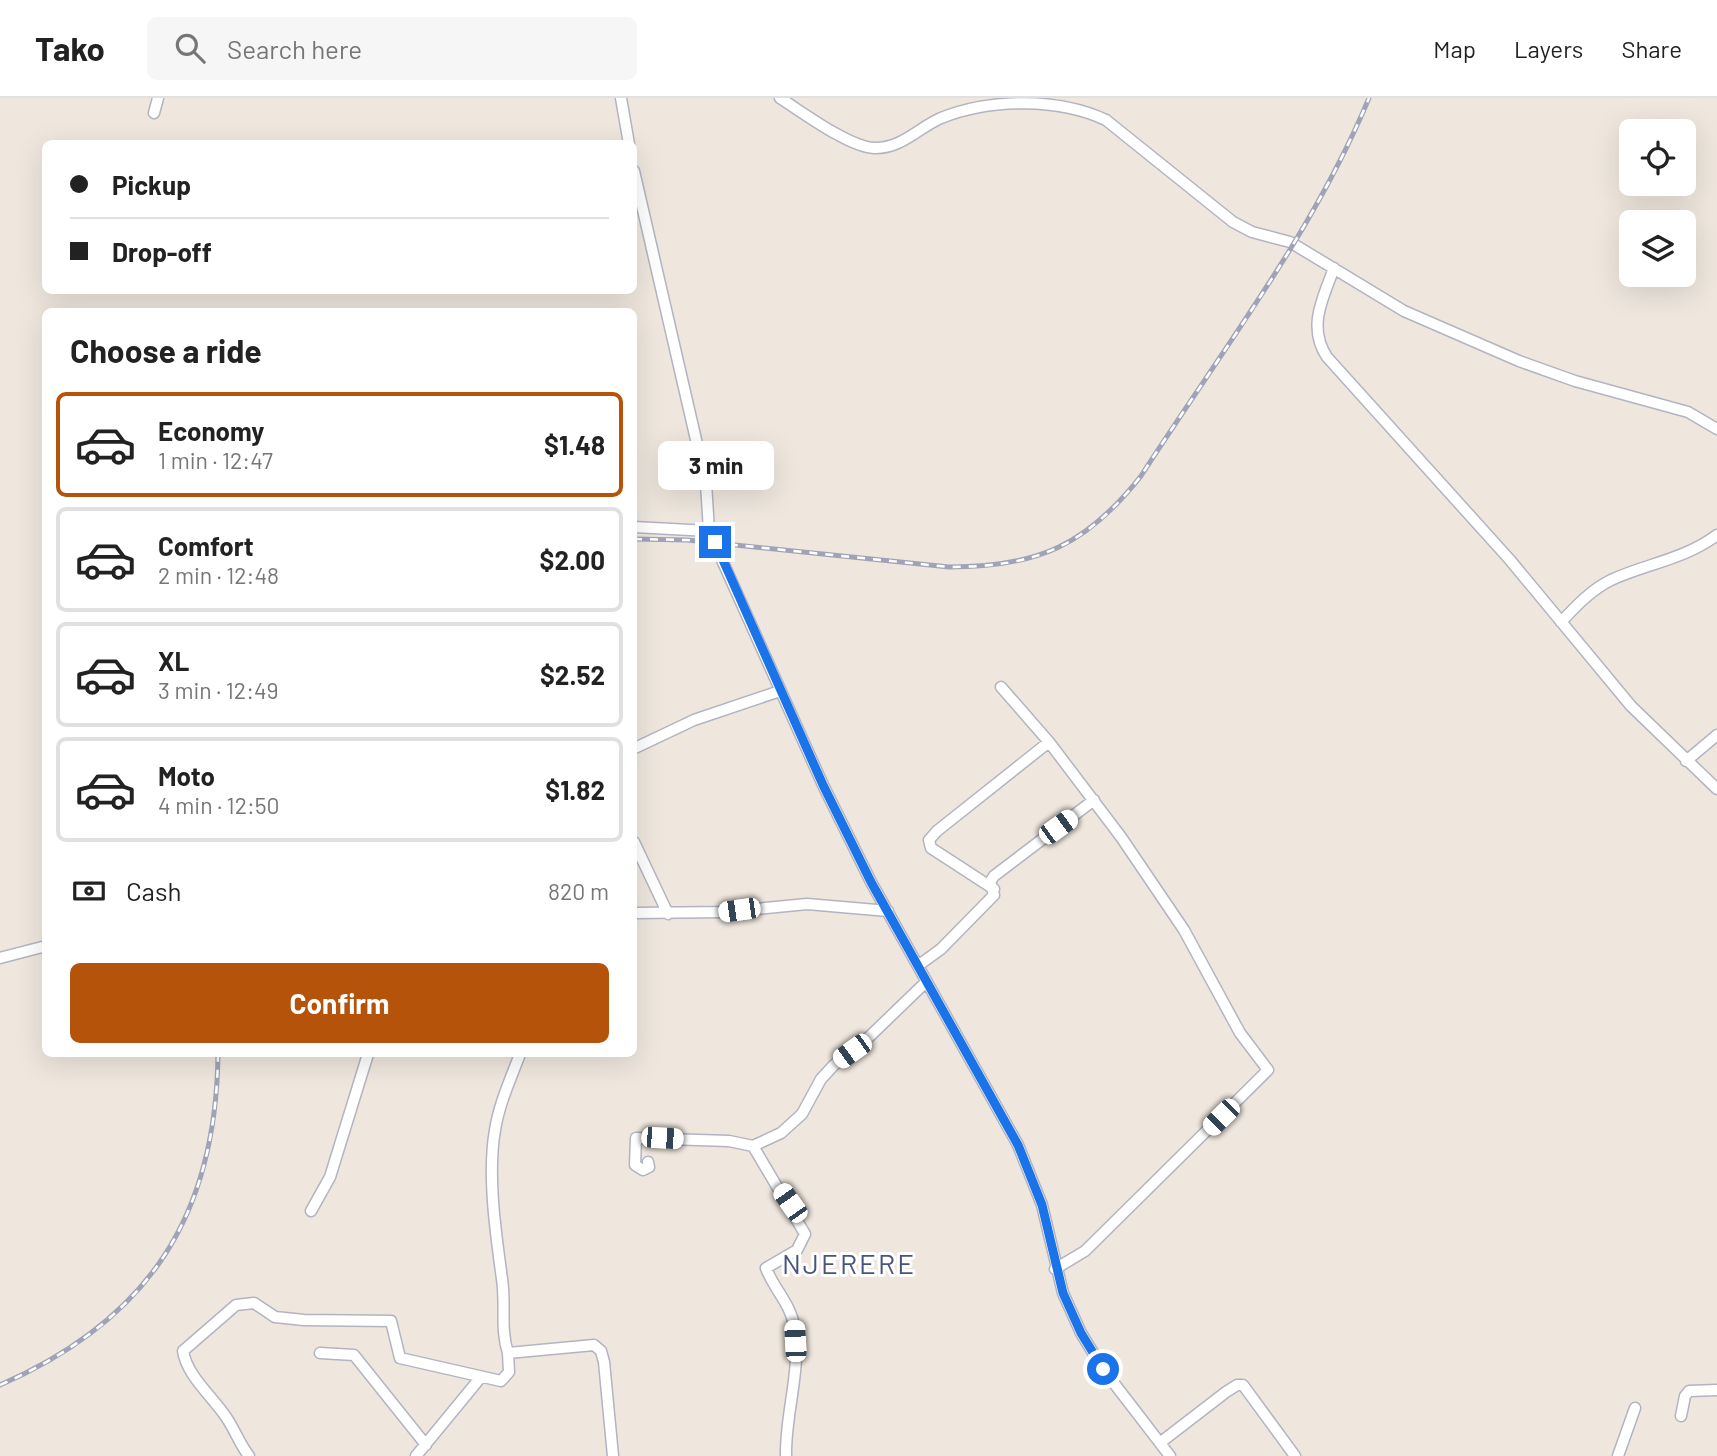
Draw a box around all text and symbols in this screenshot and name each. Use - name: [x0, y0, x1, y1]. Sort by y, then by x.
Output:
- search box: [147, 17, 637, 80]
- text: Tako: [35, 28, 105, 68]
- icon: search: [171, 29, 209, 67]
- text: Search here: [227, 33, 362, 64]
- text: Map: [1433, 34, 1476, 63]
- text: Layers: [1514, 34, 1583, 63]
- text: Share: [1621, 34, 1682, 63]
- map controls: [1619, 119, 1696, 287]
- button: locate: [1619, 119, 1696, 196]
- text: Pickup: [112, 169, 191, 200]
- button: layers: [1619, 210, 1696, 287]
- text: Drop-off: [112, 236, 212, 267]
- text: Choose a ride: [70, 331, 262, 369]
- icon: car: [74, 413, 137, 476]
- text: Economy: [158, 415, 264, 446]
- text: $1.48: [544, 429, 605, 460]
- callout: 3 min: [657, 440, 773, 490]
- text: 1 min · 12:47: [158, 446, 273, 474]
- text: 3 min: [689, 451, 743, 479]
- route end: [699, 526, 731, 558]
- icon: car: [74, 528, 137, 591]
- text: Comfort: [158, 530, 254, 561]
- text: $2.00: [540, 544, 605, 575]
- text: 2 min · 12:48: [158, 561, 279, 589]
- icon: car: [74, 643, 137, 706]
- text: XL: [158, 645, 189, 676]
- text: $2.52: [540, 659, 605, 690]
- text: 3 min · 12:49: [158, 676, 279, 704]
- icon: car: [74, 758, 137, 821]
- text: Moto: [158, 760, 215, 791]
- text: $1.82: [545, 774, 605, 805]
- text: 4 min · 12:50: [158, 791, 280, 819]
- car: [1035, 806, 1082, 848]
- icon: cash: [70, 872, 108, 910]
- text: Cash: [126, 875, 181, 906]
- text: 820 m: [548, 877, 609, 905]
- car: [717, 897, 762, 923]
- button: Confirm: [70, 963, 609, 1043]
- car: [829, 1030, 876, 1072]
- car: [1199, 1095, 1244, 1139]
- car: [641, 1126, 684, 1150]
- car: [770, 1180, 811, 1226]
- district label: NJERERE: [782, 1246, 916, 1280]
- car: [784, 1319, 807, 1363]
- route start: [1087, 1353, 1119, 1385]

